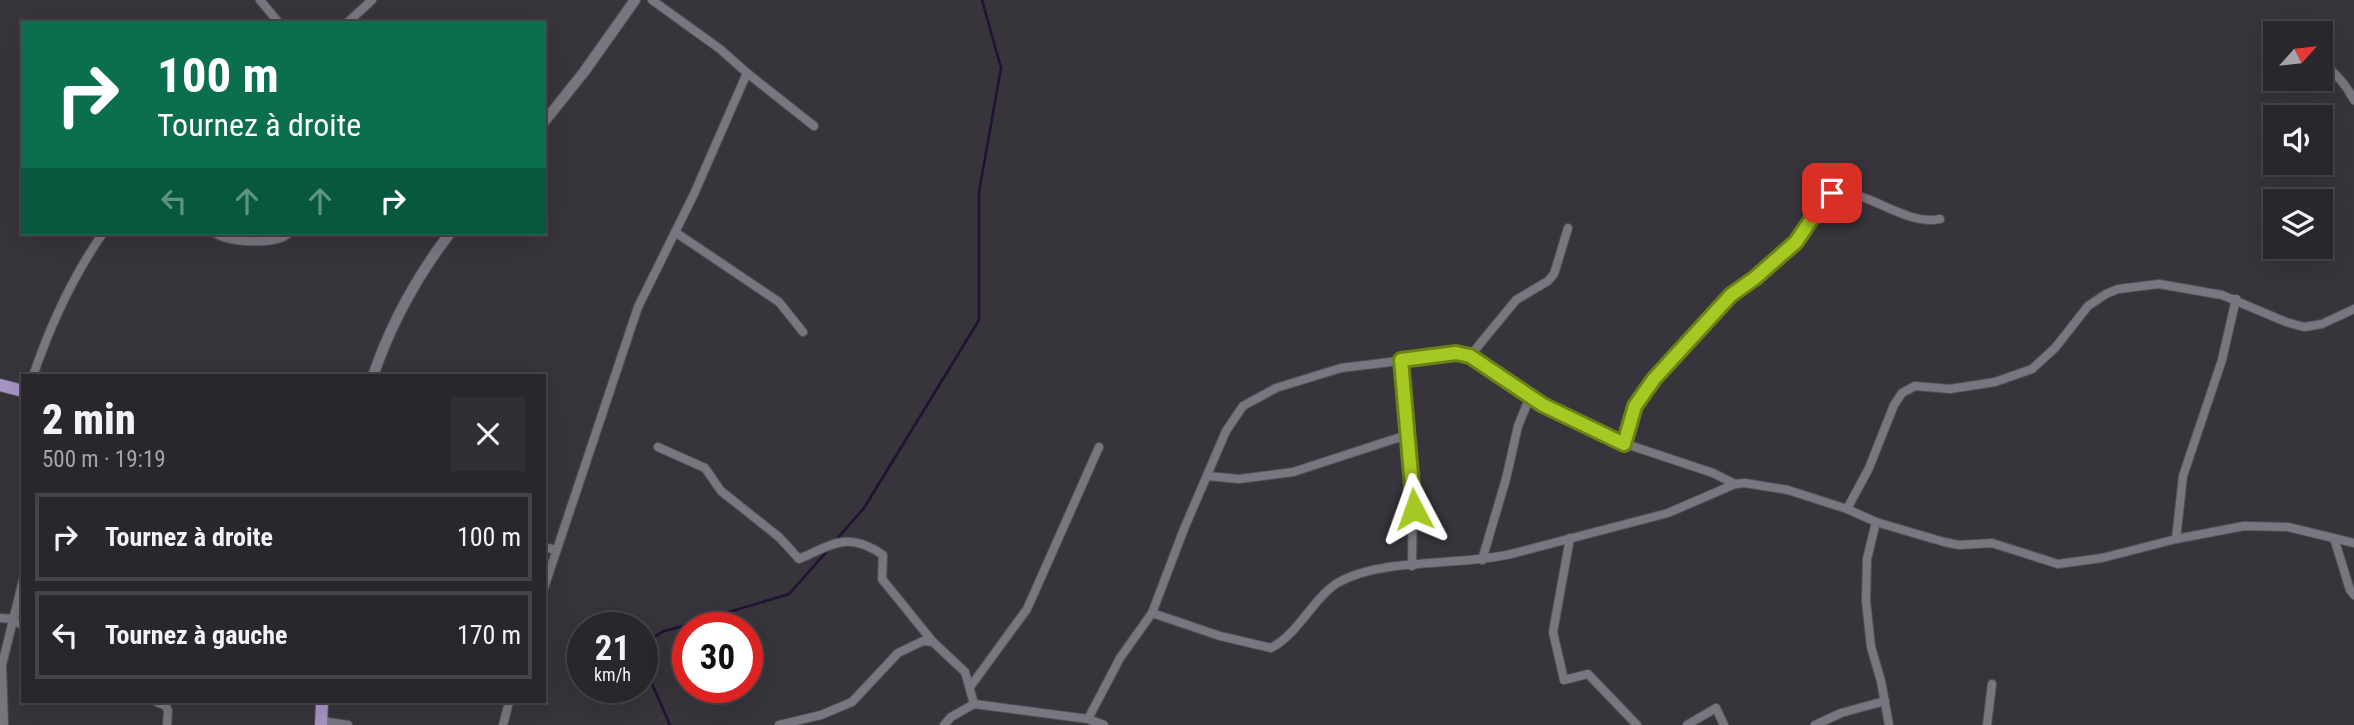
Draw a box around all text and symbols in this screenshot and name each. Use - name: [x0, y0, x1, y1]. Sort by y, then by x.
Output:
- north arrow: [2263, 21, 2333, 91]
- map controls: [2263, 21, 2333, 259]
- text: 100 m: [157, 47, 279, 104]
- icon: right: [42, 49, 133, 140]
- button: sound: [2263, 105, 2333, 175]
- text: Tournez à droite: [157, 106, 361, 144]
- pin: [1802, 163, 1862, 223]
- icon: arrive: [1813, 174, 1851, 212]
- icon: left: [155, 182, 193, 220]
- icon: ahead: [228, 182, 266, 220]
- icon: ahead: [301, 182, 339, 220]
- icon: right: [374, 182, 412, 220]
- button: layers: [2263, 189, 2333, 259]
- text: 2 min: [42, 395, 136, 444]
- button: close: [451, 397, 525, 471]
- text: 500 m · 19:19: [42, 446, 166, 473]
- position arrow: [1377, 472, 1451, 546]
- icon: right: [46, 518, 84, 556]
- text: Tournez à droite: [105, 522, 273, 552]
- text: 100 m: [457, 522, 521, 552]
- speed limit sign: 30: [672, 612, 763, 703]
- icon: left: [46, 616, 84, 654]
- text: Tournez à gauche: [105, 620, 287, 650]
- text: 170 m: [457, 620, 521, 650]
- text: 21: [595, 628, 630, 669]
- text: km/h: [594, 664, 631, 685]

